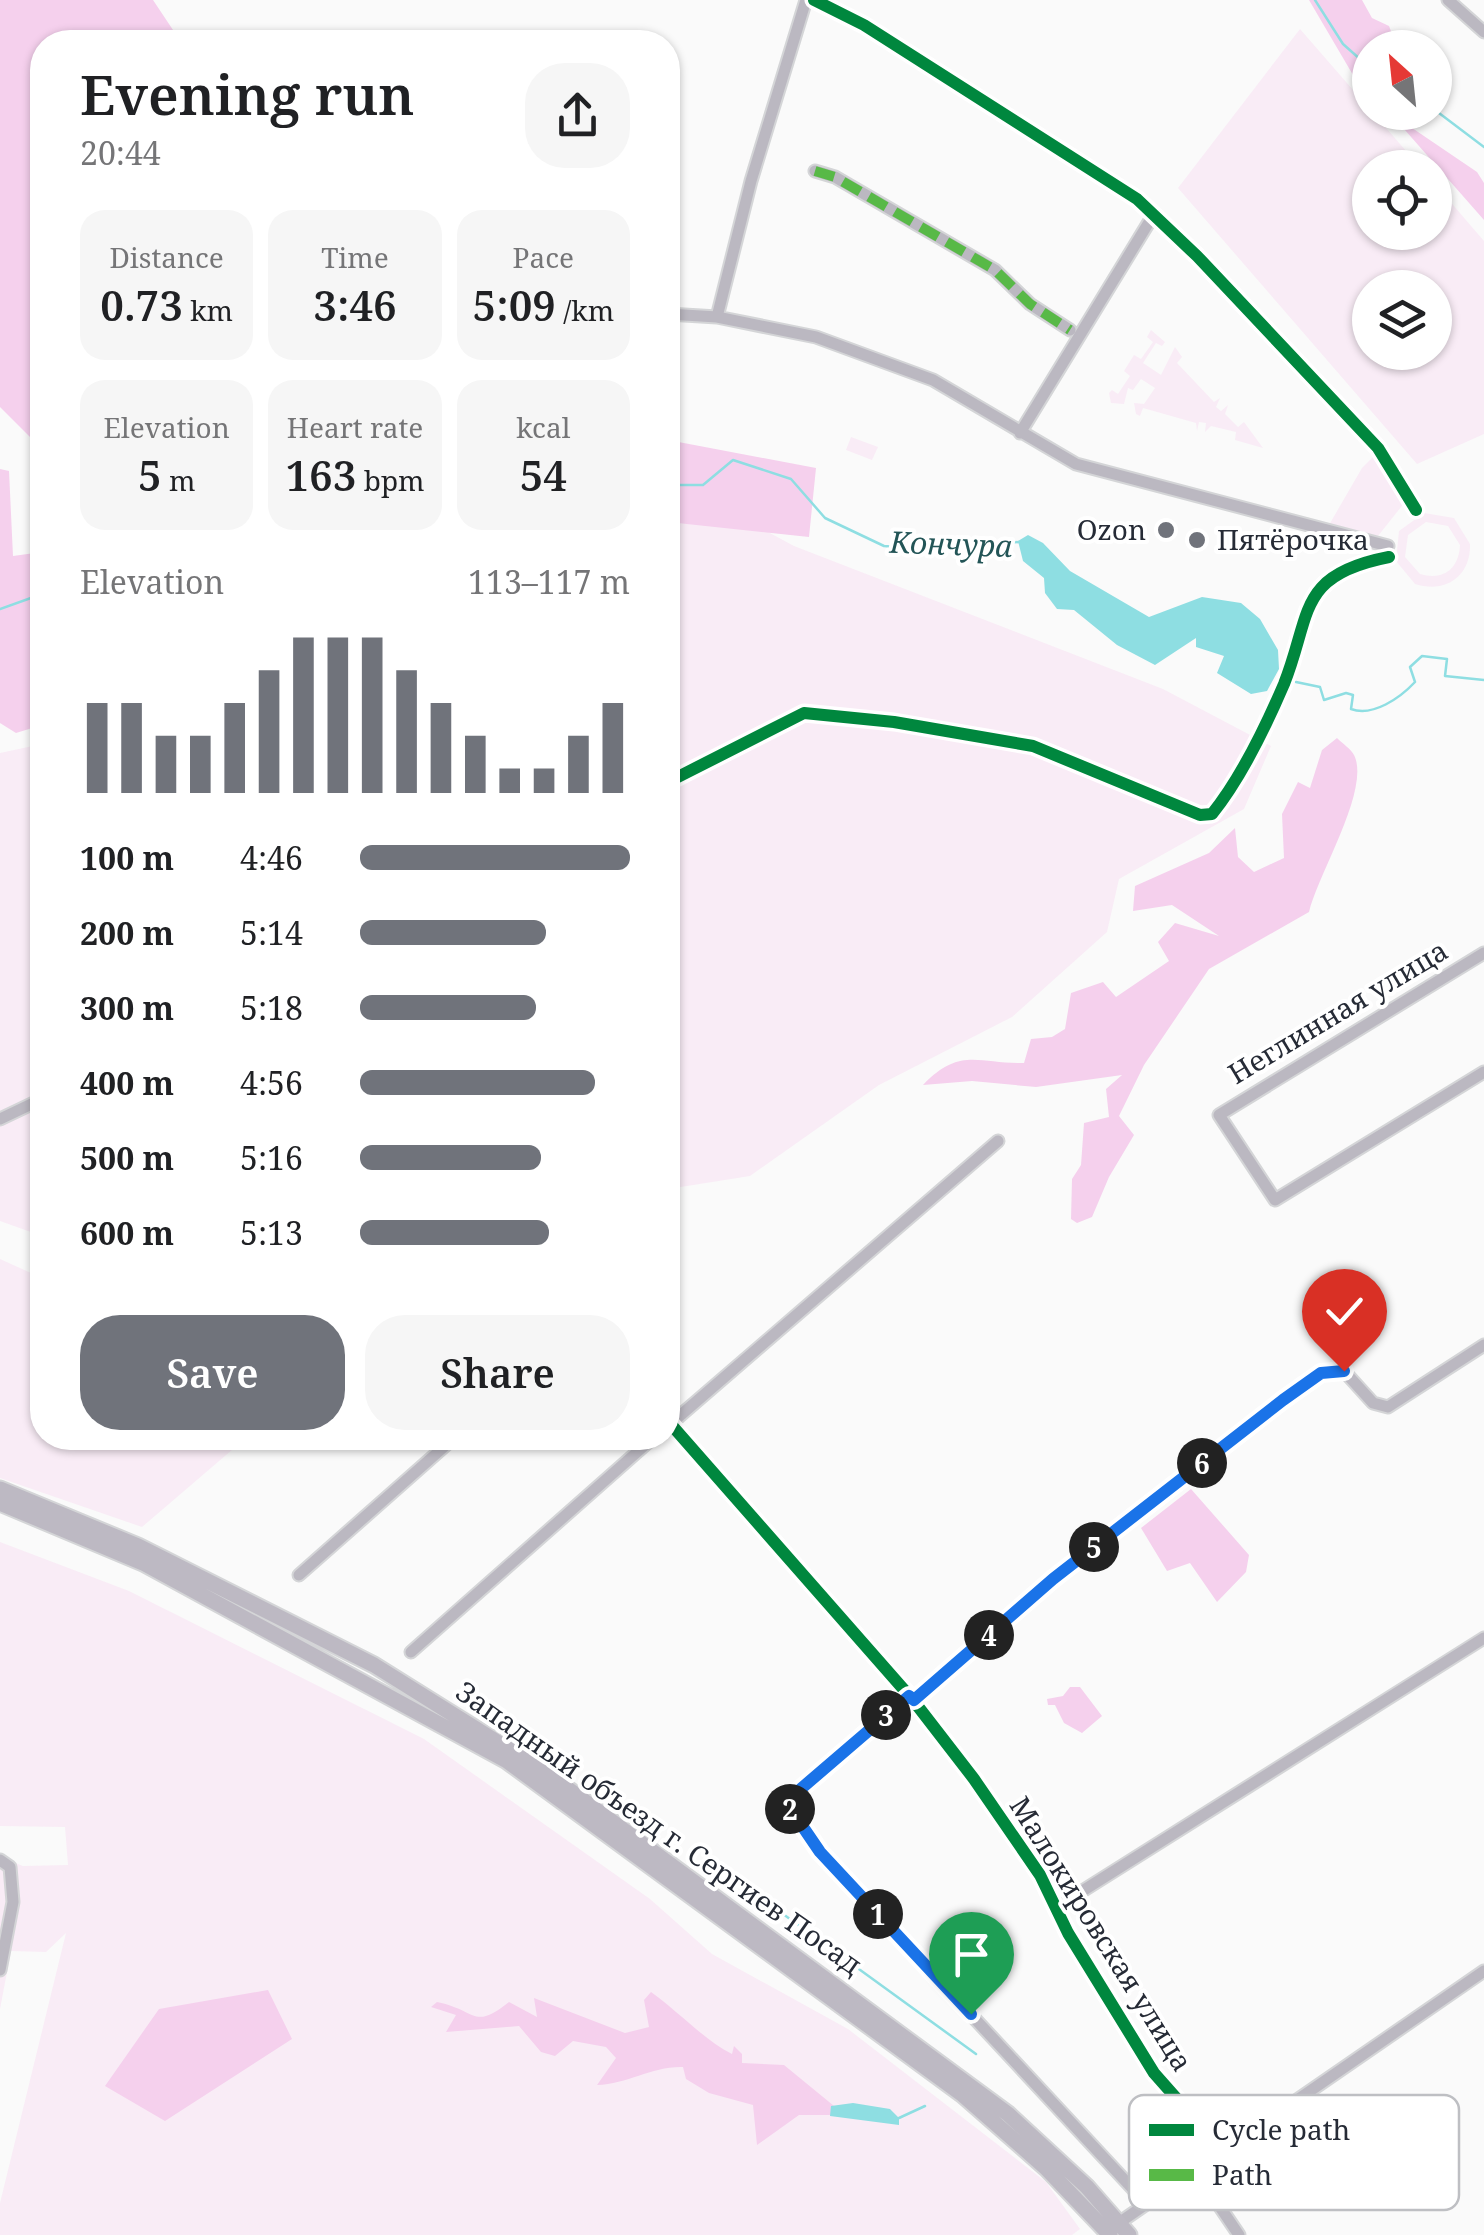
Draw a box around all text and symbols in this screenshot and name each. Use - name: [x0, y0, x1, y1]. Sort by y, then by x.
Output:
- north arrow: [1352, 30, 1452, 130]
- map controls: [1352, 30, 1452, 370]
- text: Evening run: [80, 56, 415, 131]
- button: share: [525, 63, 630, 168]
- text: 20:44: [80, 131, 161, 174]
- button: locate: [1352, 150, 1452, 250]
- text: Distance: [109, 238, 224, 276]
- text: Time: [321, 238, 389, 276]
- text: Pace: [513, 238, 574, 276]
- button: layers: [1352, 270, 1452, 370]
- text: 0.73: [100, 276, 183, 333]
- text: 3:46: [313, 276, 397, 333]
- text: 5:09: [473, 276, 556, 333]
- text: km: [183, 291, 233, 329]
- text: /km: [556, 291, 614, 329]
- text: Elevation: [104, 408, 230, 446]
- text: Heart rate: [287, 408, 423, 446]
- text: kcal: [516, 408, 570, 446]
- text: 5: [138, 446, 162, 503]
- text: 163: [285, 446, 356, 503]
- text: 54: [520, 446, 567, 503]
- text: m: [162, 461, 195, 499]
- text: bpm: [356, 461, 425, 499]
- place label: Ozon: [1077, 510, 1146, 548]
- marker: Ozon: [1155, 519, 1177, 541]
- place label: Пятёрочка: [1217, 520, 1369, 558]
- water label: Кончура: [888, 521, 1013, 566]
- marker: Пятёрочка: [1186, 529, 1208, 551]
- text: Elevation: [80, 560, 224, 603]
- text: 113–117 m: [468, 560, 630, 603]
- text: 100 m: [80, 836, 174, 879]
- text: 4:46: [240, 836, 303, 879]
- text: 200 m: [80, 911, 174, 954]
- text: 5:14: [240, 911, 303, 954]
- street label: Неглинная улица: [1221, 931, 1454, 1092]
- text: 300 m: [80, 986, 174, 1029]
- text: 5:18: [240, 986, 303, 1029]
- text: 400 m: [80, 1061, 174, 1104]
- text: 4:56: [240, 1061, 303, 1104]
- text: 500 m: [80, 1136, 174, 1179]
- text: 5:16: [240, 1136, 303, 1179]
- text: 600 m: [80, 1211, 174, 1254]
- text: 5:13: [240, 1211, 303, 1254]
- pin: [1302, 1269, 1387, 1372]
- icon: check: [1317, 1284, 1372, 1339]
- button: Save: [80, 1315, 345, 1430]
- button: Share: [365, 1315, 630, 1430]
- pin: 6: [1177, 1438, 1227, 1488]
- text: 6: [1194, 1444, 1210, 1482]
- pin: 5: [1069, 1522, 1119, 1572]
- text: 5: [1086, 1528, 1102, 1566]
- pin: 4: [964, 1610, 1014, 1660]
- text: 4: [981, 1616, 997, 1654]
- street label: Западный объезд г. Сергиев Посад: [449, 1672, 870, 1983]
- pin: 3: [861, 1690, 911, 1740]
- text: 3: [878, 1696, 894, 1734]
- pin: 2: [765, 1784, 815, 1834]
- street label: Малокировская улица: [1002, 1789, 1202, 2078]
- text: 2: [782, 1790, 798, 1828]
- pin: 1: [853, 1889, 903, 1939]
- text: 1: [870, 1895, 886, 1933]
- pin: [929, 1912, 1014, 2015]
- icon: arrive: [944, 1927, 999, 1982]
- legend: [1129, 2095, 1459, 2210]
- text: Cycle path: [1212, 2110, 1350, 2148]
- text: Path: [1212, 2155, 1272, 2193]

